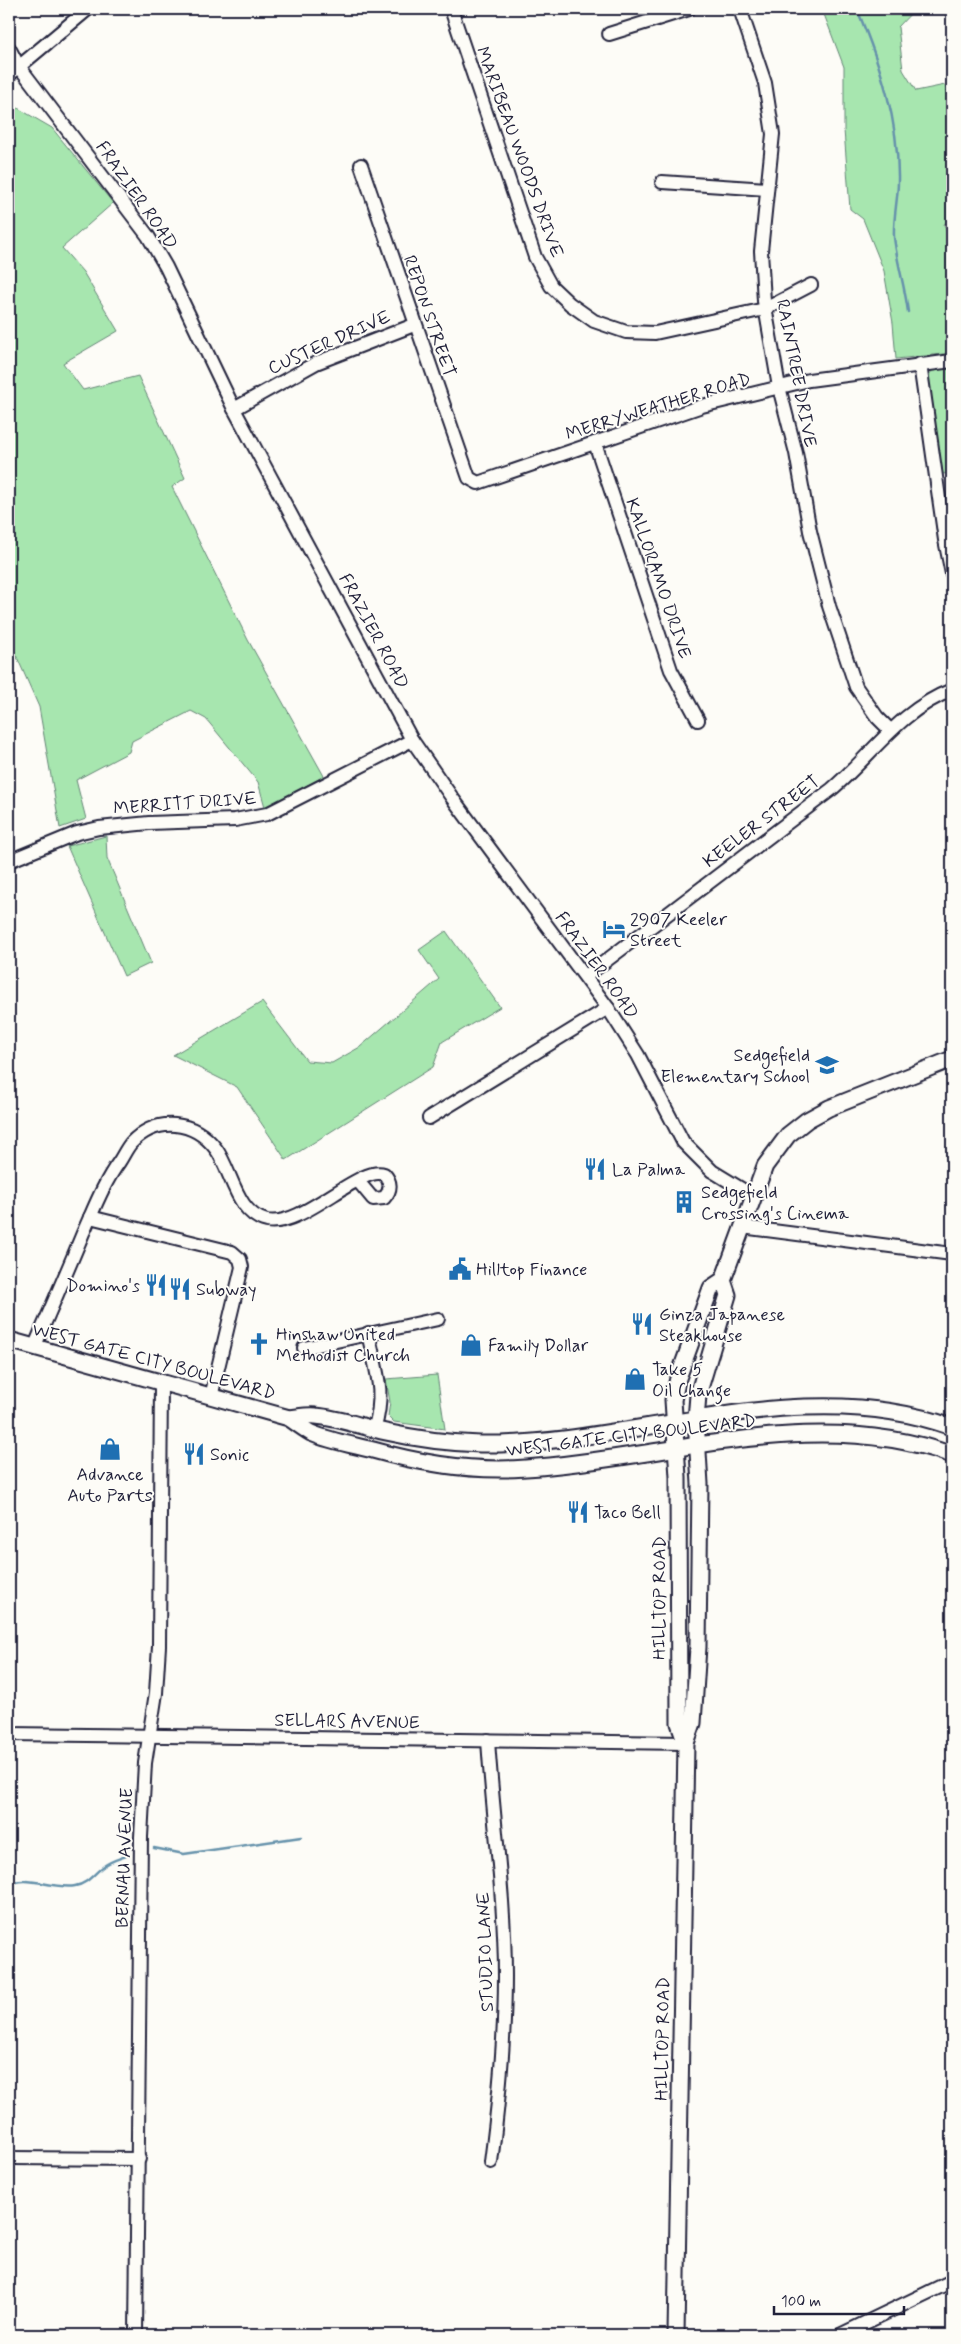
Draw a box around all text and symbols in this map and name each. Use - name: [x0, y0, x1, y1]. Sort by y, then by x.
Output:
- street label: MARIBEAU WOODS DRIVE: [470, 43, 569, 261]
- street label: FRAZIER ROAD: [90, 137, 183, 255]
- street label: REPON STREET: [397, 252, 461, 380]
- street label: RAINTREE DRIVE: [770, 297, 822, 449]
- street label: CUSTER DRIVE: [264, 305, 395, 381]
- street label: MERRYWEATHER ROAD: [563, 367, 754, 447]
- street label: KALLORAMO DRIVE: [619, 495, 697, 662]
- street label: FRAZIER ROAD: [333, 570, 414, 693]
- street label: KEELER STREET: [698, 770, 825, 874]
- street label: MERRITT DRIVE: [113, 787, 258, 821]
- street label: FRAZIER ROAD: [549, 907, 643, 1024]
- place label: 2907 Keeler Street: [630, 908, 728, 953]
- hotel icon: 2907 Keeler Street: [601, 916, 627, 942]
- place label: Sedgefield Elementary School: [660, 1044, 810, 1089]
- school or university icon: Sedgefield Elementary School: [814, 1052, 840, 1078]
- restaurant icon: La Palma: [582, 1156, 608, 1182]
- place label: La Palma: [612, 1158, 685, 1182]
- place label: Sedgefield Crossing's Cinema: [701, 1181, 849, 1226]
- building icon: Sedgefield Crossing's Cinema: [671, 1189, 697, 1215]
- public building icon: Hilltop Finance: [447, 1256, 473, 1282]
- place label: Hilltop Finance: [476, 1258, 587, 1282]
- restaurant icon: Domino's: [143, 1272, 169, 1298]
- place label: Domino's: [66, 1274, 140, 1298]
- restaurant icon: Subway: [167, 1276, 193, 1302]
- place label: Subway: [196, 1278, 257, 1302]
- place label: Ginza Japanese Steakhouse: [659, 1303, 785, 1348]
- restaurant icon: Ginza Japanese Steakhouse: [629, 1311, 655, 1337]
- street label: WEST GATE CITY BOULEVARD: [29, 1318, 278, 1406]
- place label: Hinshaw United Methodist Church: [276, 1323, 410, 1368]
- church icon: Hinshaw United Methodist Church: [246, 1331, 272, 1357]
- shop icon: Family Dollar: [458, 1332, 484, 1358]
- place label: Family Dollar: [488, 1334, 589, 1358]
- place label: Take 5 Oil Change: [652, 1358, 731, 1405]
- shop icon: Take 5 Oil Change: [622, 1366, 648, 1392]
- street label: WEST GATE CITY BOULEVARD: [505, 1409, 757, 1463]
- shop icon: Advance Auto Parts: [97, 1436, 123, 1462]
- restaurant icon: Sonic: [181, 1441, 207, 1467]
- place label: Sonic: [210, 1443, 249, 1467]
- place label: Advance Auto Parts: [67, 1463, 153, 1508]
- restaurant icon: Taco Bell: [565, 1499, 591, 1525]
- place label: Taco Bell: [594, 1501, 661, 1525]
- street label: HILLTOP ROAD: [648, 1536, 672, 1660]
- street label: SELLARS AVENUE: [274, 1709, 420, 1735]
- street label: BERNAU AVENUE: [111, 1787, 139, 1929]
- street label: STUDIO LANE: [472, 1891, 500, 2012]
- street label: HILLTOP ROAD: [650, 1977, 676, 2101]
- scale bar: [774, 2284, 904, 2316]
- text: 100 m: [781, 2292, 821, 2312]

